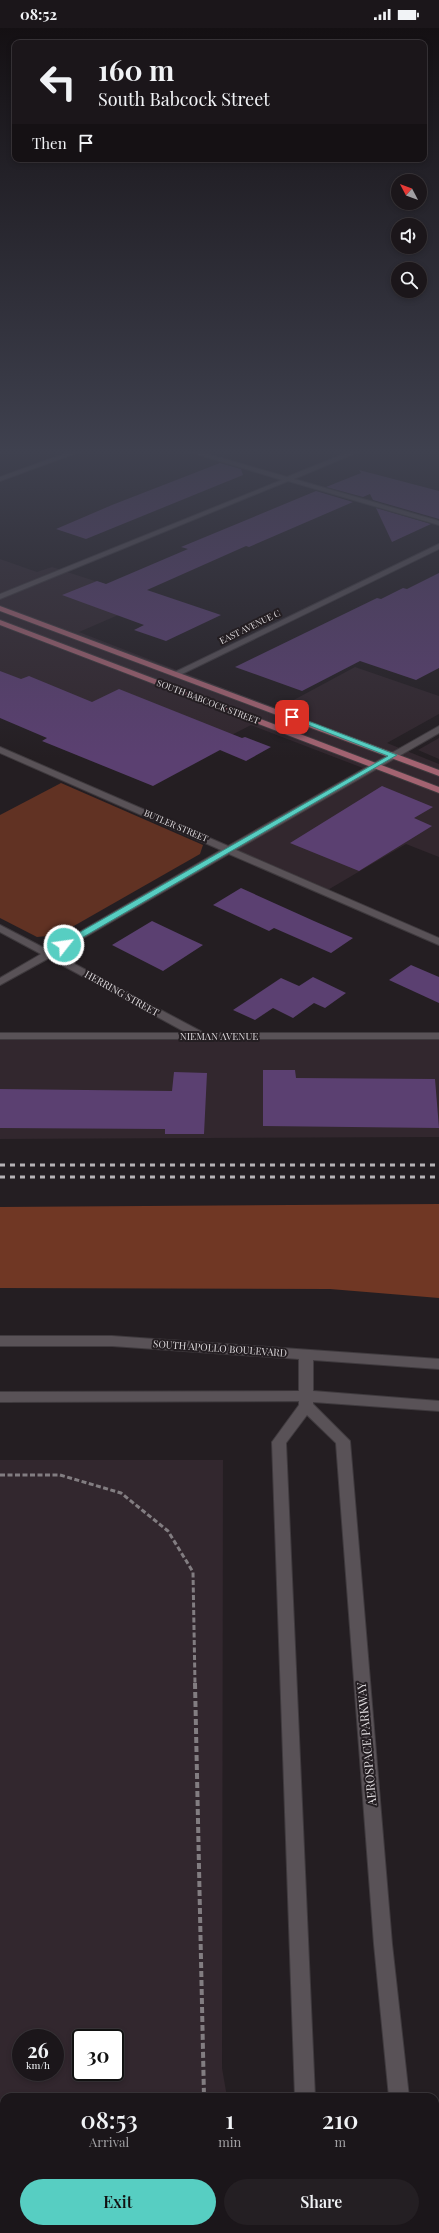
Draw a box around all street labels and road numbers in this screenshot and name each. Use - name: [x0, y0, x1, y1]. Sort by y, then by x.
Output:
- street label: EAST AVENUE C: [217, 606, 282, 646]
- street label: SOUTH BABCOCK STREET: [155, 676, 262, 726]
- street label: BUTLER STREET: [142, 806, 211, 844]
- street label: HERRING STREET: [82, 967, 162, 1019]
- street label: NIEMAN AVENUE: [180, 1029, 258, 1043]
- street label: SOUTH APOLLO BOULEVARD: [153, 1336, 287, 1360]
- street label: AEROSPACE PARKWAY: [353, 1681, 379, 1808]

